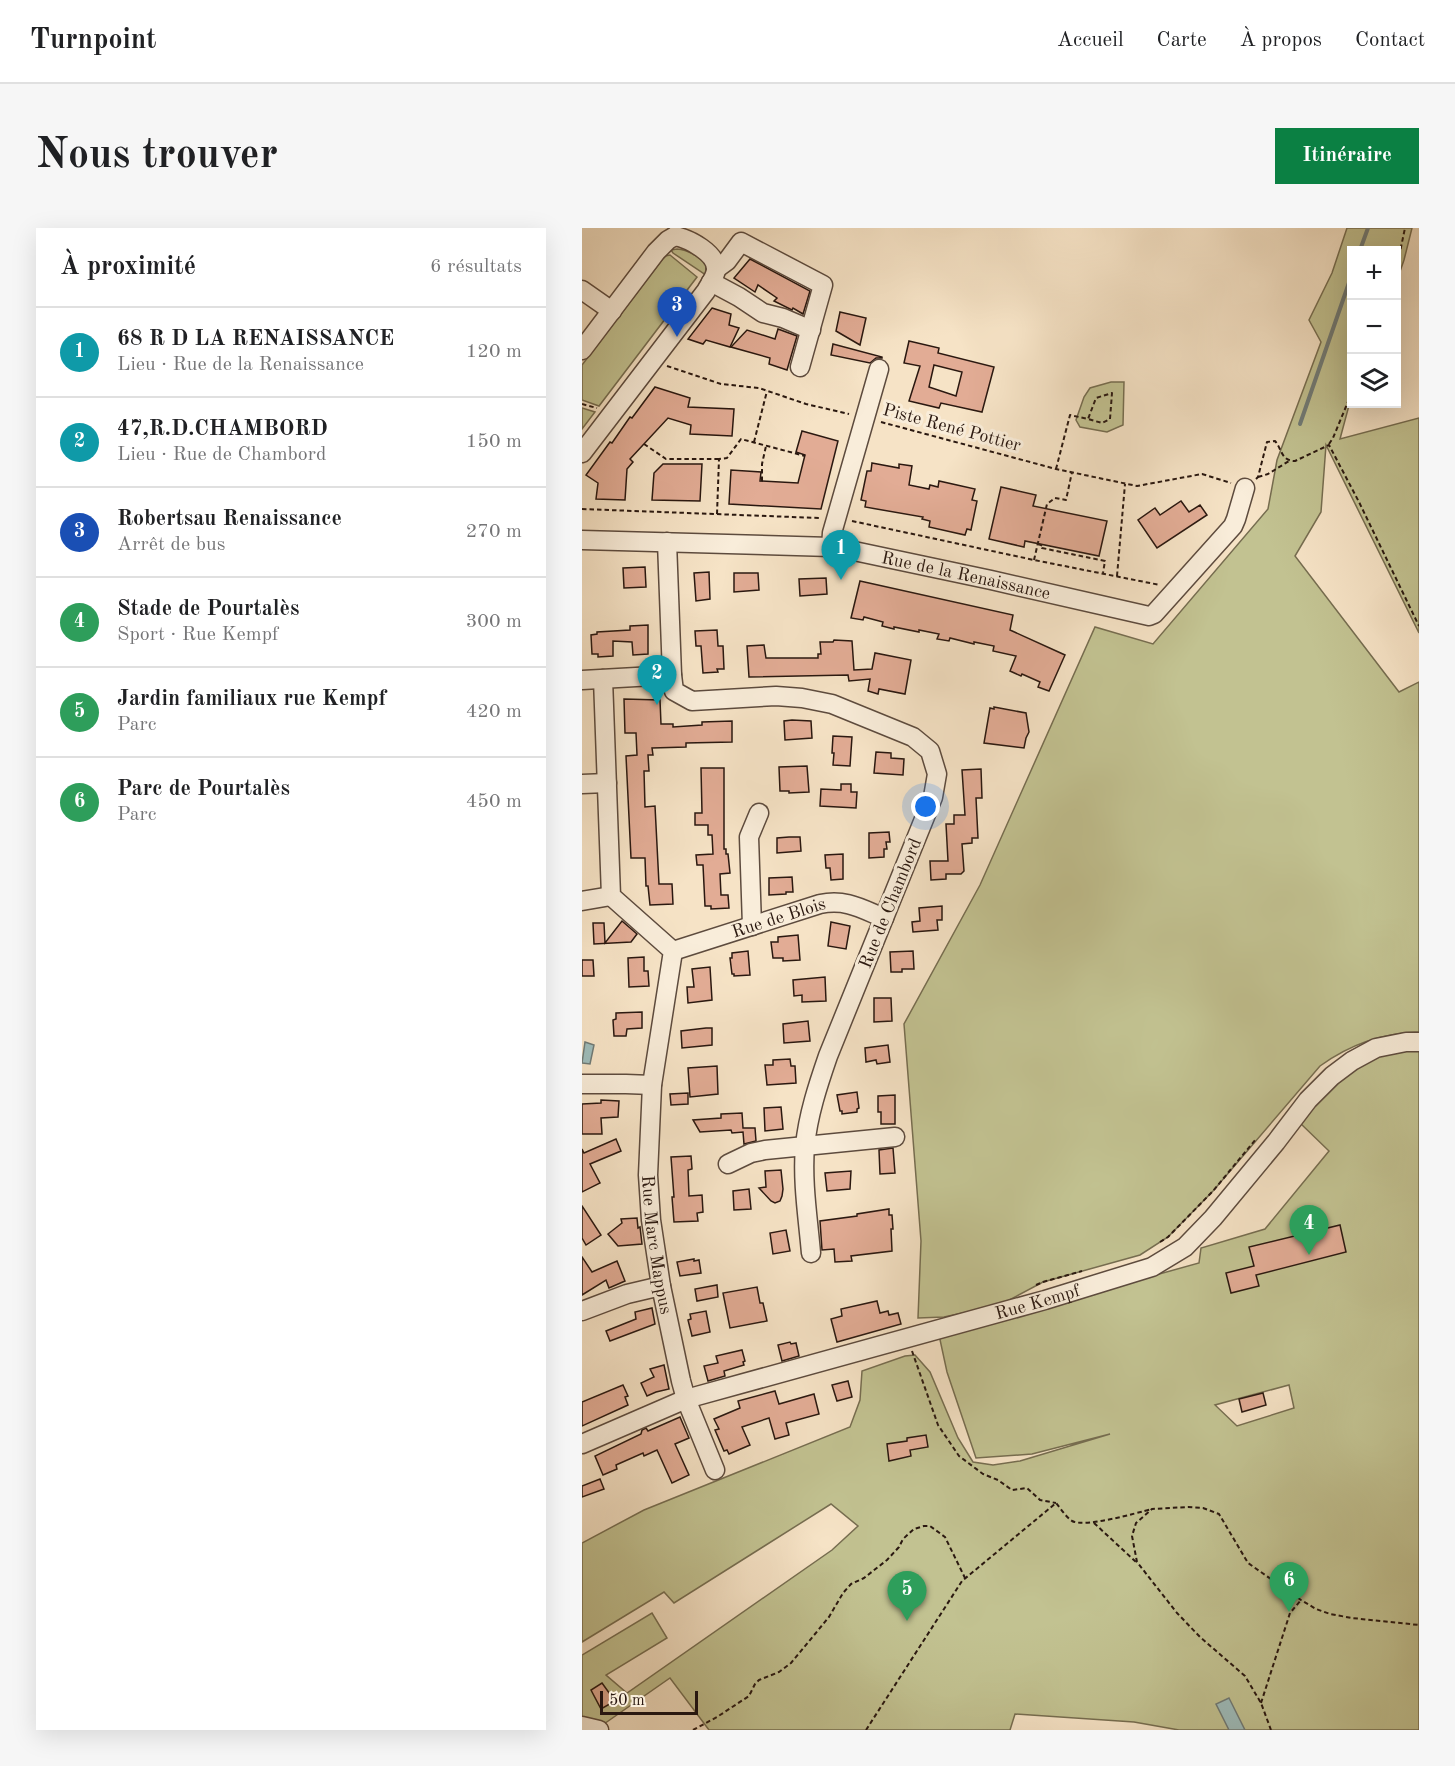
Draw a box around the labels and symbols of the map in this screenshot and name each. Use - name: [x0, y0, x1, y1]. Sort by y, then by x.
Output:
- pin: 3: [658, 288, 697, 337]
- street label: Piste René Pottier: [881, 401, 1023, 455]
- pin: 1: [822, 530, 860, 580]
- street label: Rue de la Renaissance: [880, 549, 1052, 603]
- pin: 2: [638, 656, 676, 705]
- your location: [911, 792, 940, 821]
- street label: Rue de Chambord: [857, 836, 925, 971]
- street label: Rue de Blois: [730, 895, 827, 942]
- street label: Rue Marc Mappus: [638, 1175, 675, 1316]
- pin: 4: [1290, 1206, 1328, 1255]
- street label: Rue Kempf: [993, 1281, 1083, 1323]
- pin: 6: [1270, 1562, 1308, 1612]
- pin: 5: [888, 1572, 926, 1621]
- scale bar: [600, 1688, 698, 1716]

